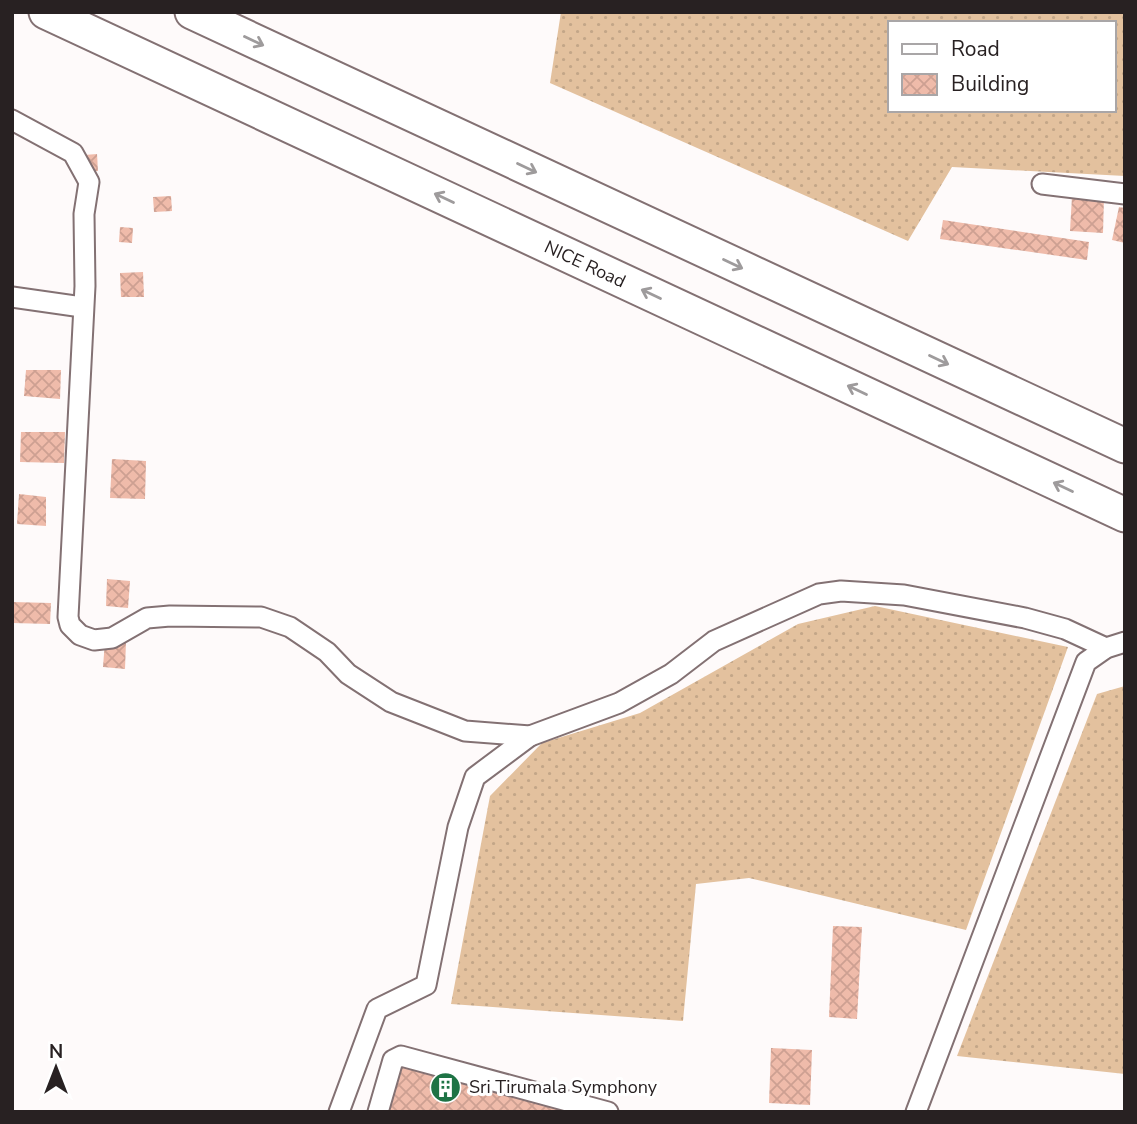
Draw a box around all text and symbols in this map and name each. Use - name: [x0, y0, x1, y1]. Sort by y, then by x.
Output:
- legend: [888, 21, 1116, 112]
- one-way arrow: [243, 35, 264, 48]
- text: Road: [951, 35, 1000, 63]
- text: Building: [951, 70, 1029, 98]
- one-way arrow: [516, 162, 537, 175]
- one-way arrow: [434, 191, 455, 204]
- street label: NICE Road: [540, 235, 630, 293]
- one-way arrow: [722, 258, 743, 272]
- one-way arrow: [640, 287, 662, 300]
- one-way arrow: [928, 354, 949, 367]
- one-way arrow: [847, 383, 868, 397]
- one-way arrow: [1053, 479, 1074, 493]
- north arrow: [21, 1033, 91, 1103]
- text: N: [49, 1039, 63, 1065]
- building icon: Sri Tirumala Symphony: [429, 1070, 463, 1104]
- place label: Sri Tirumala Symphony: [469, 1075, 658, 1099]

